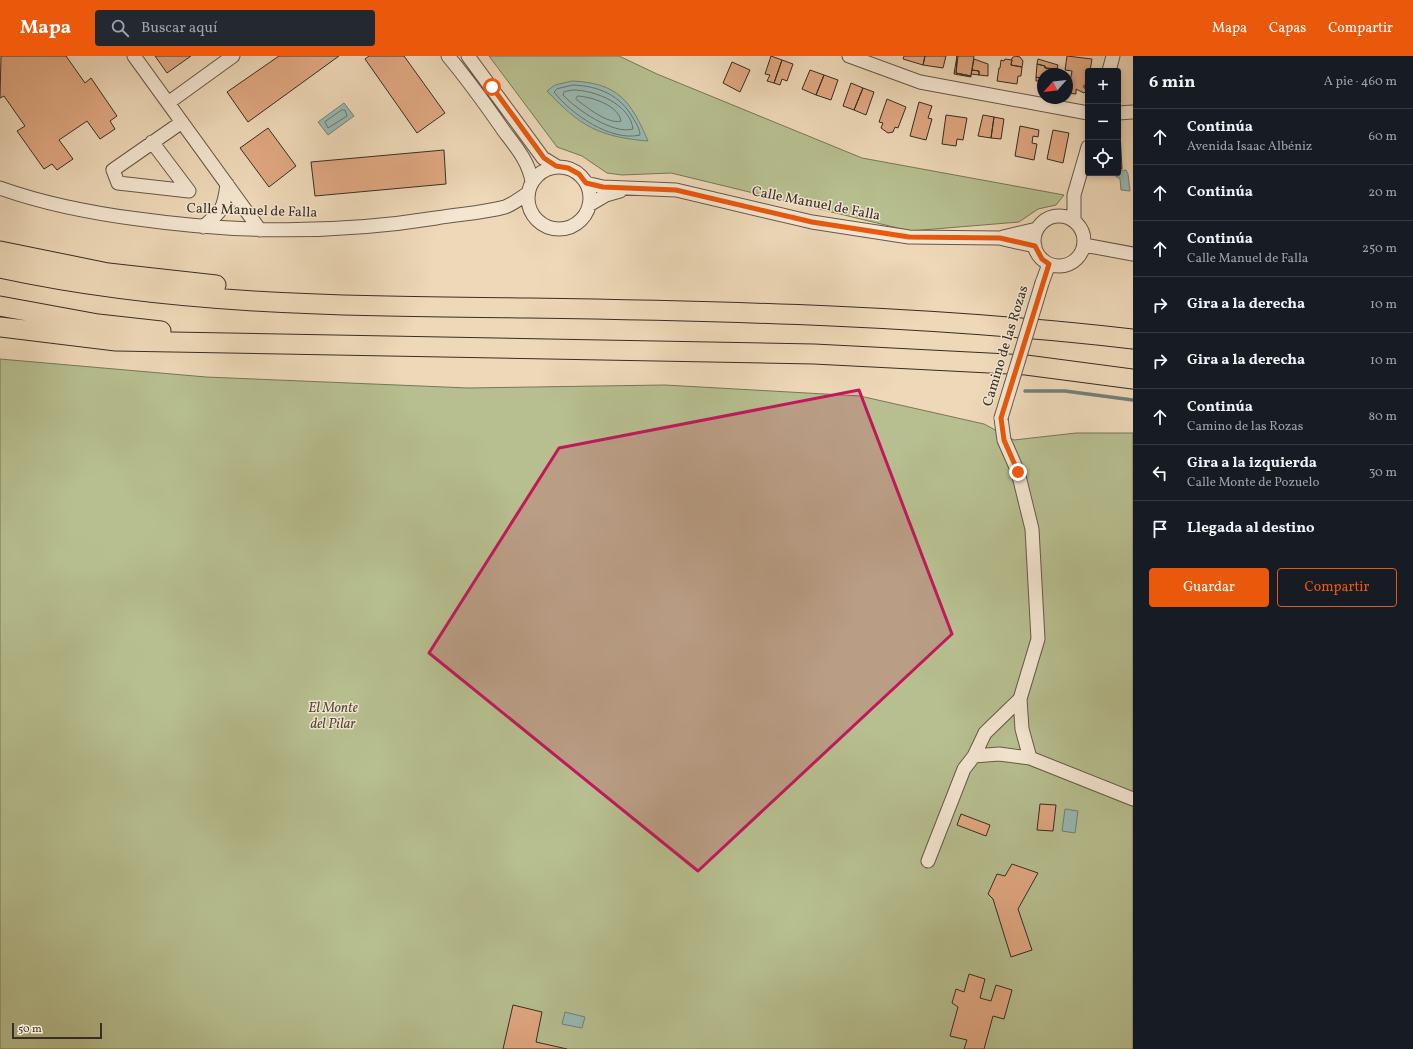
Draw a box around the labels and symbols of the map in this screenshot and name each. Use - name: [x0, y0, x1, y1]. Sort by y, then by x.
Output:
- north arrow: [1037, 68, 1073, 104]
- route start: [483, 78, 501, 96]
- street label: Calle Manuel de Falla: [750, 182, 882, 226]
- street label: Calle Manuel de Falla: [186, 199, 318, 223]
- street label: Camino de las Rozas: [979, 283, 1033, 409]
- route end: [1009, 463, 1027, 481]
- park label: El Monte del Pilar: [308, 699, 358, 734]
- scale bar: [12, 1021, 102, 1040]

